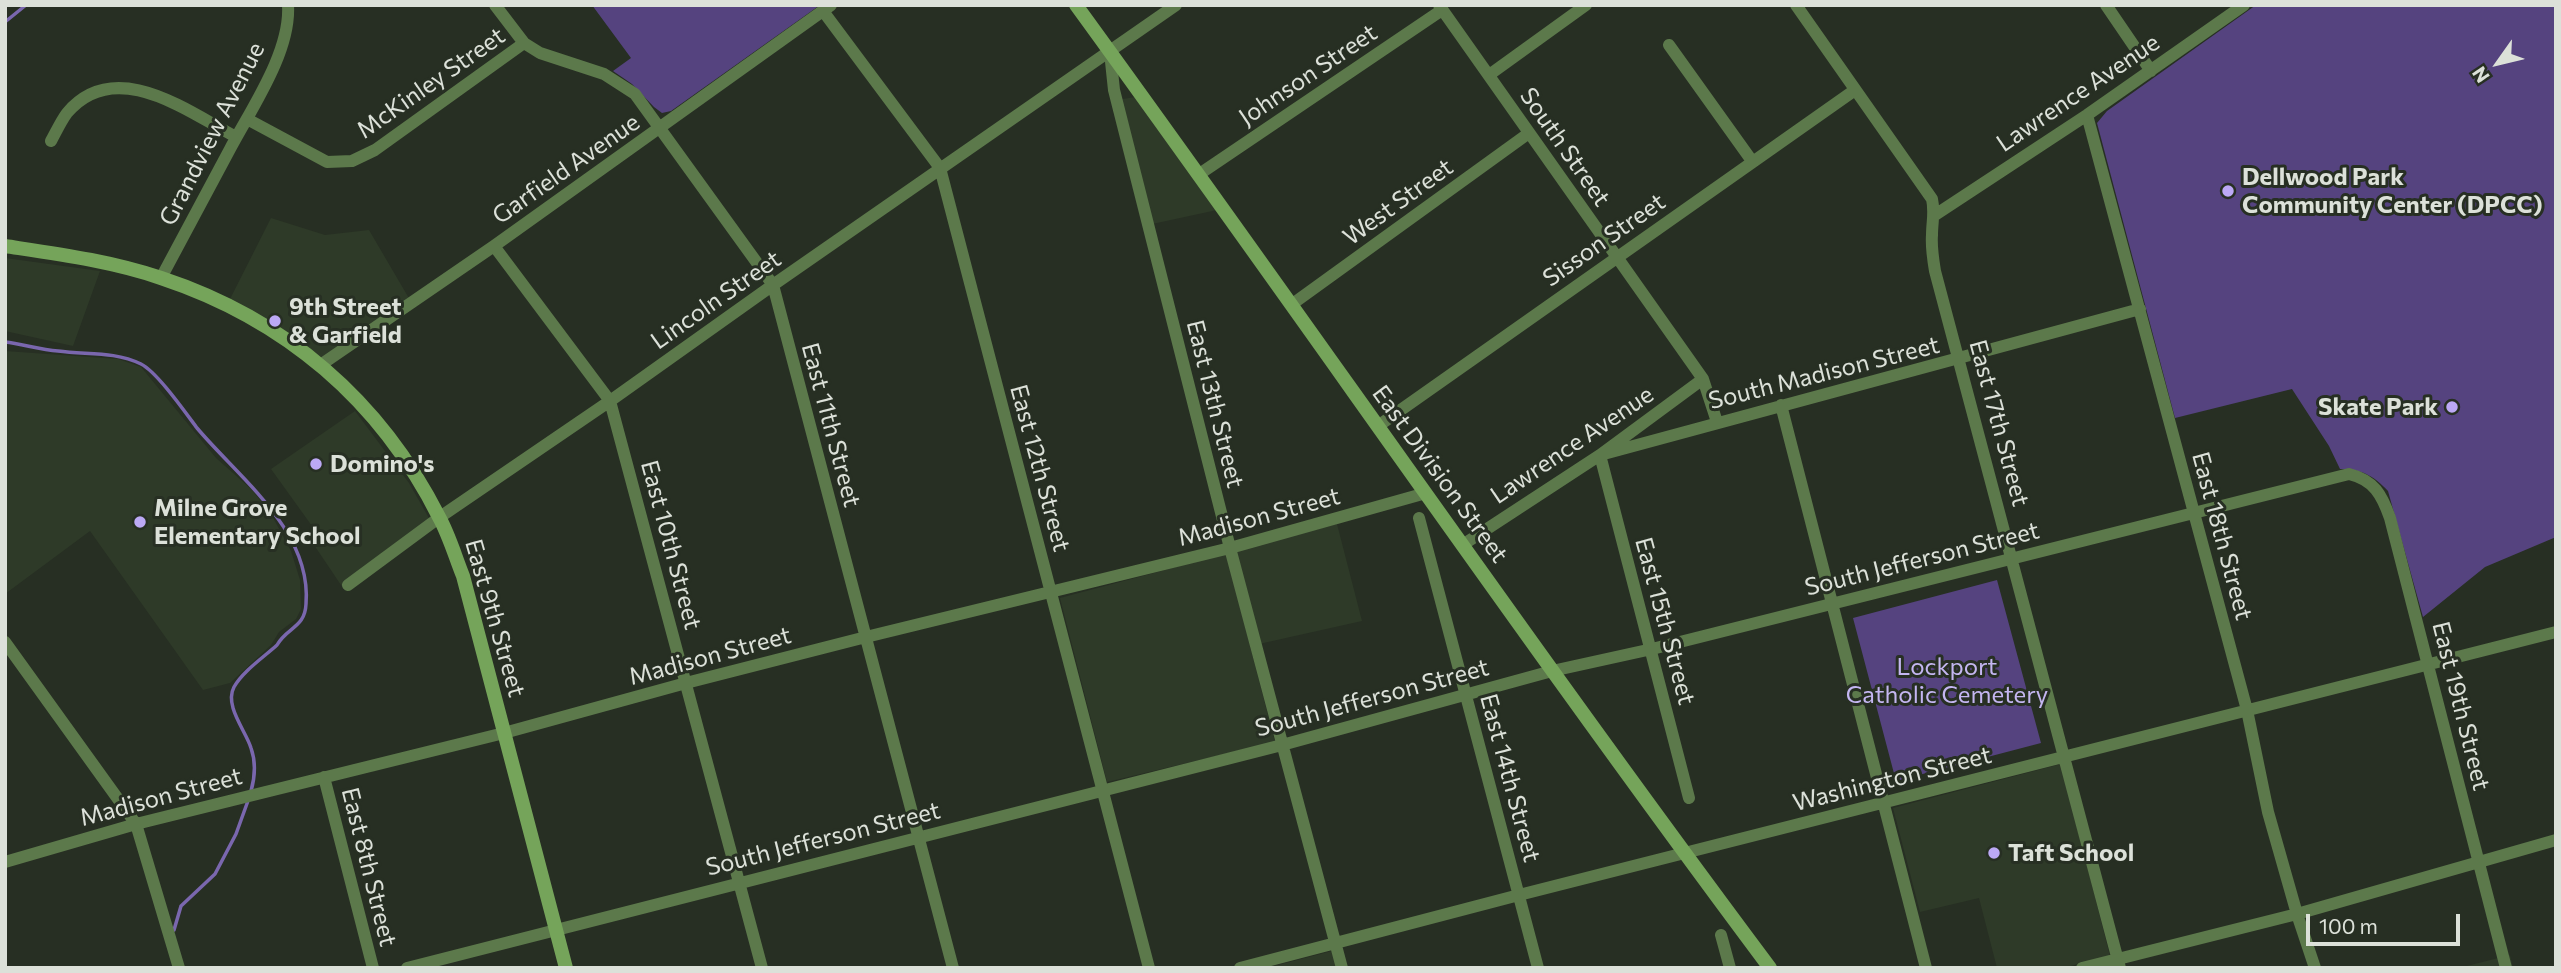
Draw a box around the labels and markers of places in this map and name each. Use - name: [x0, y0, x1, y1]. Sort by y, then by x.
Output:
- place label: Dellwood Park Community Center (DPCC): [2242, 163, 2543, 219]
- marker: Dellwood Park Community Center (DPCC): [2220, 183, 2236, 199]
- place label: 9th Street & Garfield: [289, 293, 402, 349]
- marker: 9th Street & Garfield: [267, 313, 283, 329]
- place label: Skate Park: [2318, 393, 2438, 421]
- marker: Skate Park: [2444, 399, 2460, 415]
- place label: Domino's: [330, 450, 434, 478]
- marker: Domino's: [308, 456, 324, 472]
- place label: Milne Grove Elementary School: [154, 494, 361, 550]
- marker: Milne Grove Elementary School: [132, 514, 148, 530]
- place label: Taft School: [2008, 839, 2134, 867]
- marker: Taft School: [1986, 845, 2002, 861]

